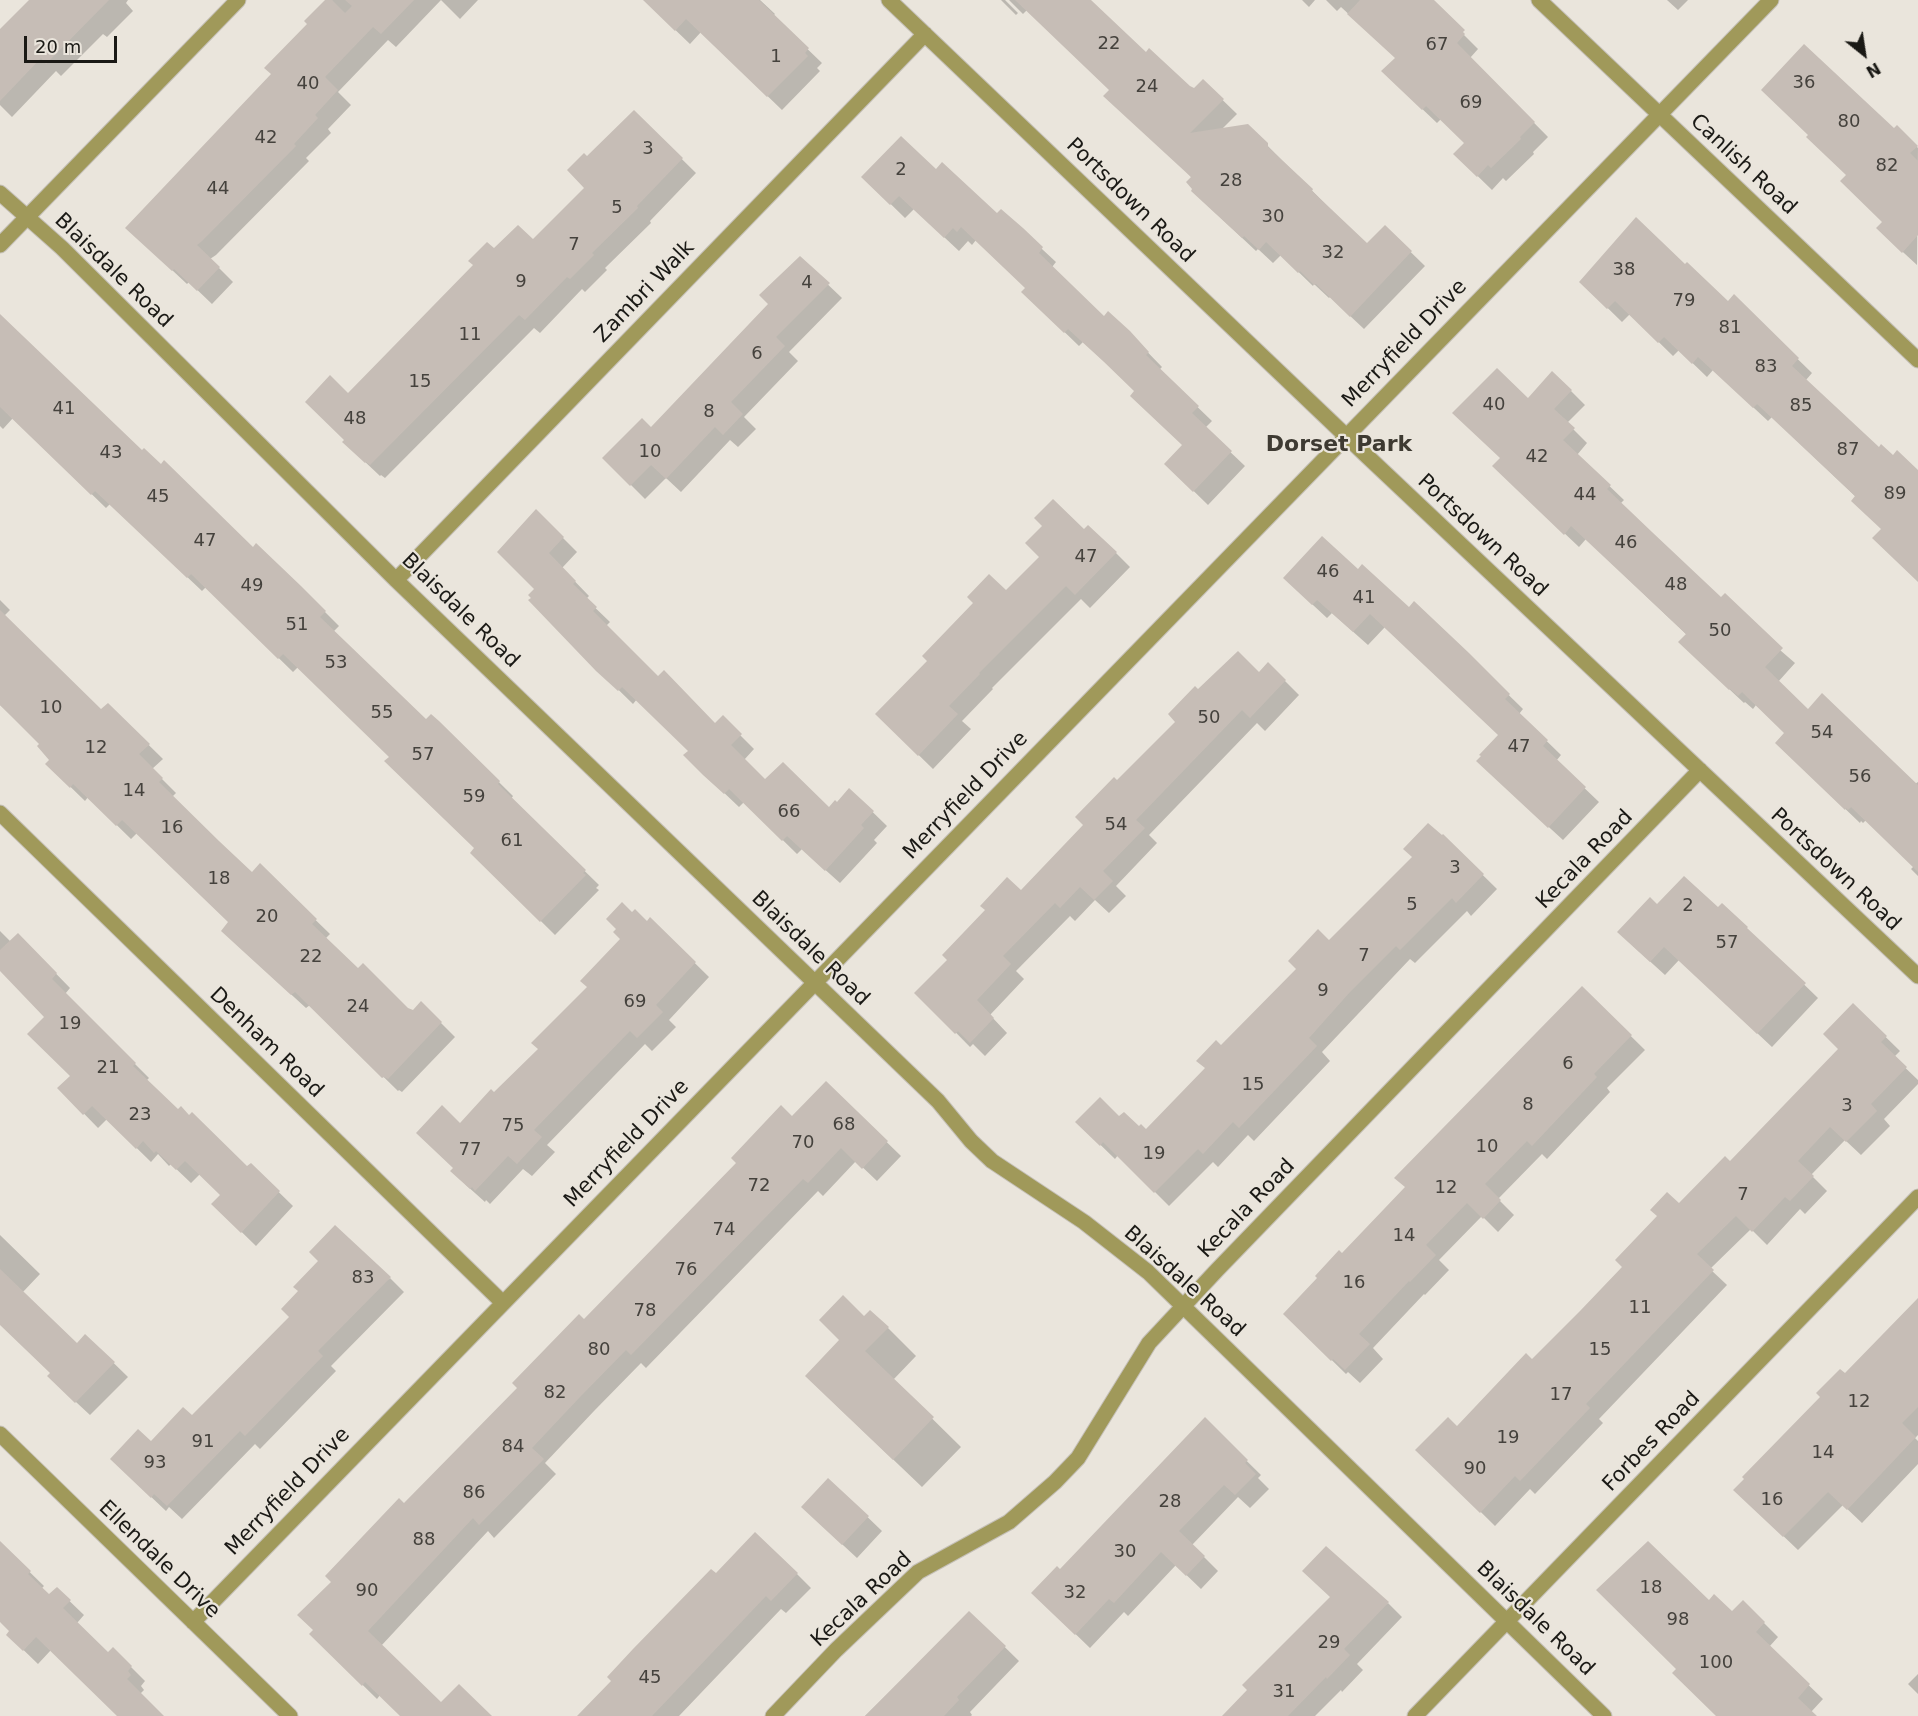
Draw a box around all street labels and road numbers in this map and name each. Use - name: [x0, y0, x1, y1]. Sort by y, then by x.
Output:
- street label: Canlish Road: [1685, 109, 1801, 221]
- street label: Portsdown Road: [1061, 133, 1199, 269]
- street label: Blaisdale Road: [49, 208, 177, 334]
- street label: Zambri Walk: [590, 236, 700, 348]
- street label: Merryfield Drive: [1337, 275, 1473, 413]
- street label: Portsdown Road: [1412, 469, 1552, 603]
- street label: Blaisdale Road: [396, 548, 524, 674]
- street label: Merryfield Drive: [898, 727, 1034, 865]
- street label: Portsdown Road: [1765, 803, 1905, 937]
- street label: Kecala Road: [1531, 805, 1639, 915]
- street label: Blaisdale Road: [746, 886, 874, 1012]
- street label: Denham Road: [204, 982, 328, 1104]
- street label: Merryfield Drive: [559, 1075, 695, 1213]
- street label: Kecala Road: [1193, 1154, 1301, 1264]
- street label: Blaisdale Road: [1118, 1221, 1250, 1343]
- street label: Forbes Road: [1598, 1387, 1706, 1497]
- street label: Merryfield Drive: [220, 1423, 356, 1561]
- street label: Ellendale Drive: [93, 1496, 225, 1624]
- street label: Kecala Road: [807, 1547, 917, 1653]
- street label: Blaisdale Road: [1471, 1556, 1599, 1682]

